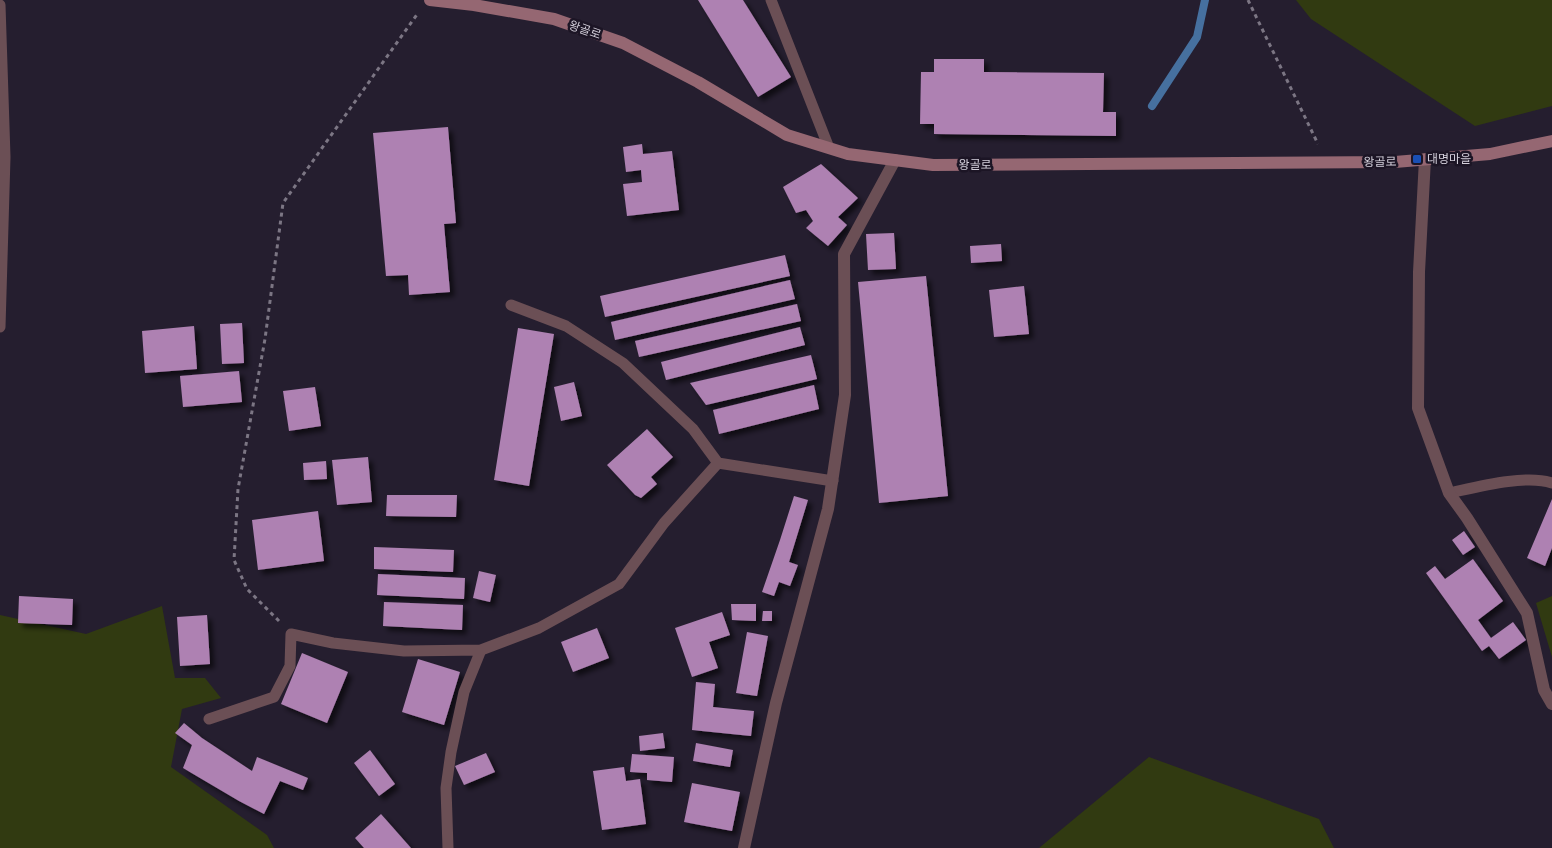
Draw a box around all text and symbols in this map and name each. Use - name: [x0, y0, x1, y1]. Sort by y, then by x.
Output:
- street label: 왕골로: [567, 18, 603, 42]
- place label: 대명마을: [1427, 152, 1471, 166]
- marker: 대명마을: [1411, 153, 1423, 165]
- street label: 왕골로: [1363, 155, 1397, 169]
- street label: 왕골로: [958, 158, 992, 172]

